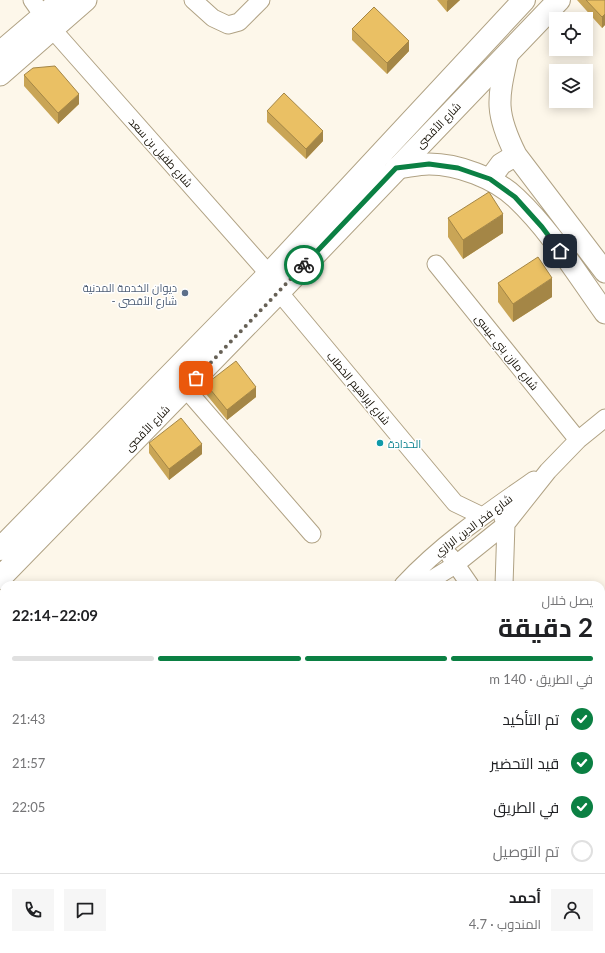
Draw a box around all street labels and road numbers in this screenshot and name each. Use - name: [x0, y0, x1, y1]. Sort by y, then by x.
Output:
- street label: شارع الأقصى: [413, 99, 465, 152]
- street label: شارع طفيل بن سعد: [125, 115, 195, 191]
- street label: شارع مازن بني عيسى: [470, 312, 541, 394]
- street label: شارع إبراهيم الخطاب: [323, 349, 393, 428]
- street label: شارع الأقصى: [122, 402, 174, 455]
- street label: شارع فخر الدين الرازي: [432, 492, 516, 561]

